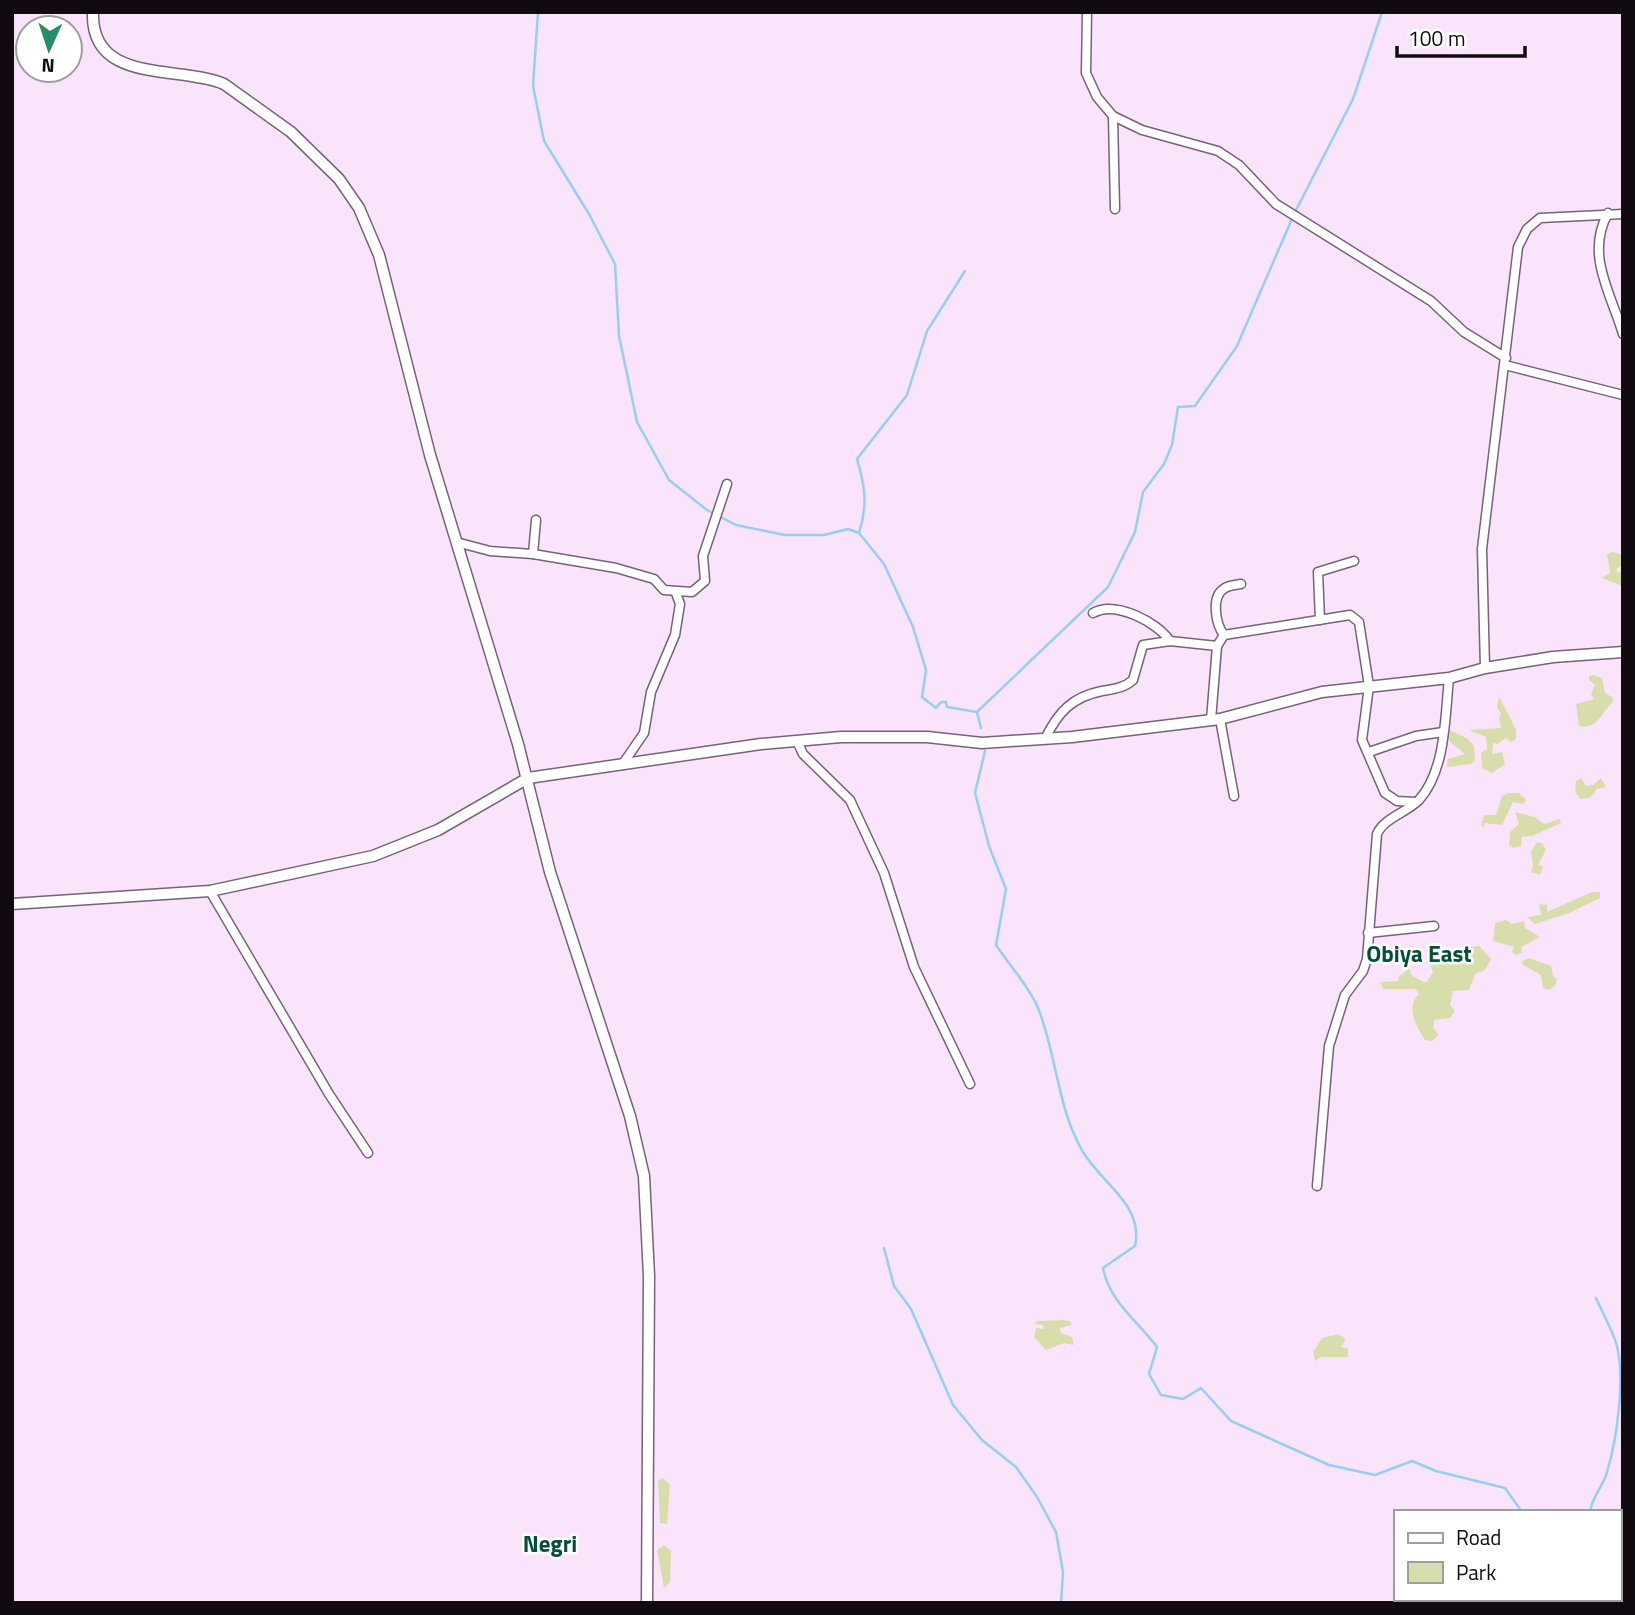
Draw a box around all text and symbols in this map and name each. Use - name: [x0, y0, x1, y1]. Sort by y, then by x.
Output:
- north arrow: [14, 14, 84, 84]
- scale bar: [1397, 14, 1525, 58]
- text: 100 m: [1408, 22, 1465, 54]
- text: N: [41, 52, 55, 81]
- district label: Obiya East: [1366, 936, 1472, 971]
- legend: [1394, 1510, 1621, 1601]
- text: Road: [1456, 1521, 1501, 1553]
- district label: Negri: [523, 1526, 577, 1561]
- text: Park: [1456, 1556, 1496, 1588]

